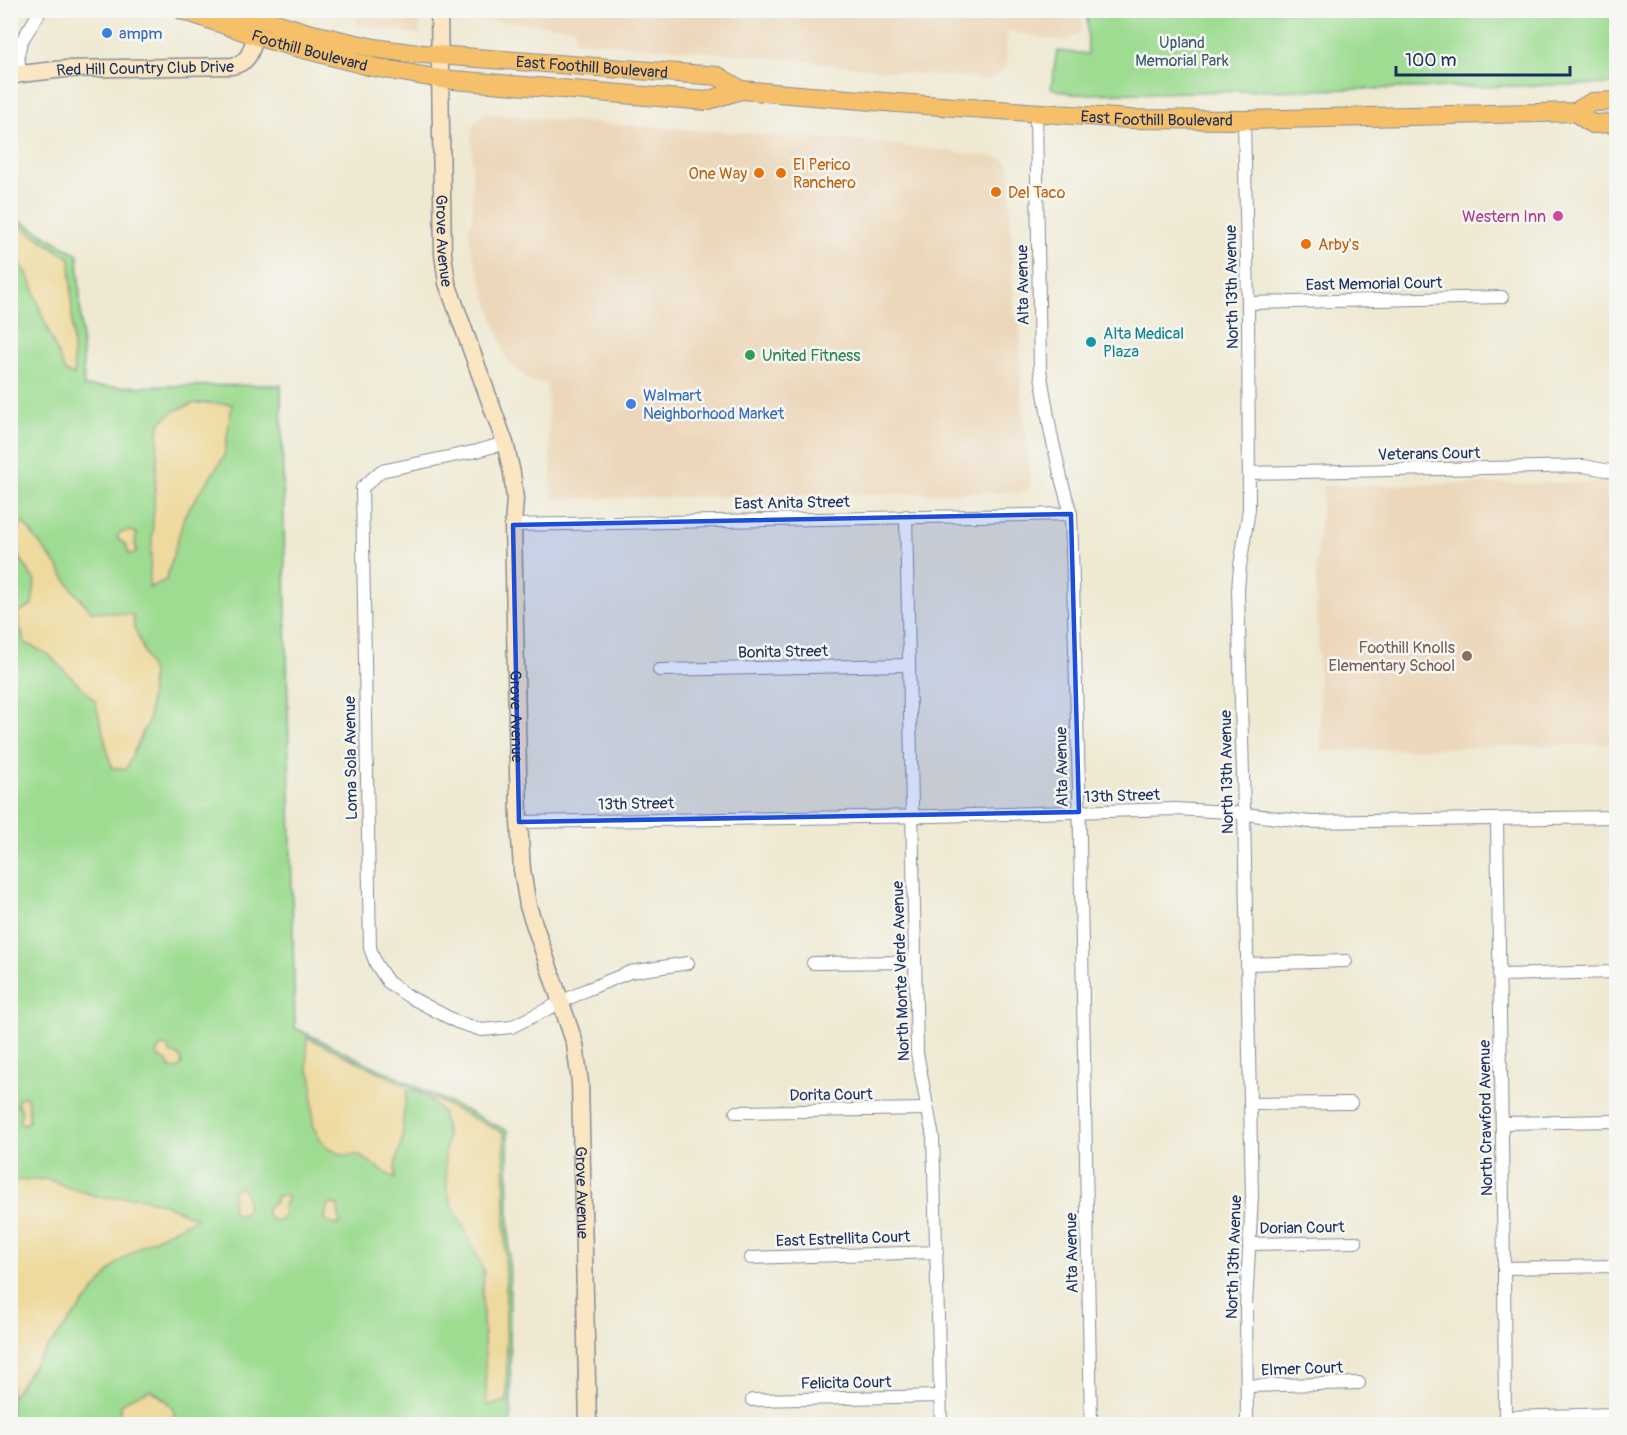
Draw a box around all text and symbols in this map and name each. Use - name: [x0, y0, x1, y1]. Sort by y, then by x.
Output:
- place label: ampm: [119, 24, 162, 44]
- marker: ampm: [100, 26, 114, 40]
- street label: Foothill Boulevard: [249, 26, 370, 76]
- park label: Upland Memorial Park: [1135, 33, 1229, 71]
- scale bar: [1396, 39, 1570, 77]
- text: 100 m: [1405, 49, 1457, 72]
- street label: East Foothill Boulevard: [515, 52, 669, 83]
- street label: Red Hill Country Club Drive: [55, 57, 234, 81]
- street label: East Foothill Boulevard: [1080, 107, 1233, 131]
- place label: El Perico Ranchero: [793, 155, 856, 193]
- place label: One Way: [688, 164, 747, 184]
- marker: One Way: [752, 166, 766, 180]
- marker: El Perico Ranchero: [774, 166, 788, 180]
- place label: Del Taco: [1008, 183, 1066, 203]
- marker: Del Taco: [989, 185, 1003, 199]
- street label: Grove Avenue: [431, 195, 456, 288]
- place label: Western Inn: [1462, 207, 1546, 227]
- marker: Western Inn: [1551, 209, 1565, 223]
- street label: North 13th Avenue: [1221, 225, 1243, 349]
- place label: Arby's: [1318, 235, 1359, 255]
- marker: Arby's: [1299, 237, 1313, 251]
- street label: Alta Avenue: [1012, 244, 1034, 326]
- street label: East Memorial Court: [1305, 273, 1443, 295]
- place label: Alta Medical Plaza: [1103, 324, 1184, 362]
- marker: Alta Medical Plaza: [1084, 335, 1098, 349]
- place label: United Fitness: [762, 346, 860, 366]
- marker: United Fitness: [743, 348, 757, 362]
- place label: Walmart Neighborhood Market: [643, 386, 785, 424]
- marker: Walmart Neighborhood Market: [624, 397, 638, 411]
- street label: Veterans Court: [1378, 443, 1481, 465]
- street label: East Anita Street: [734, 492, 851, 514]
- place label: Foothill Knolls Elementary School: [1329, 638, 1455, 676]
- street label: Bonita Street: [738, 641, 829, 663]
- marker: Foothill Knolls Elementary School: [1460, 649, 1474, 663]
- street label: Grove Avenue: [505, 670, 527, 763]
- street label: Loma Sola Avenue: [340, 696, 362, 820]
- street label: North 13th Avenue: [1216, 710, 1238, 834]
- street label: Alta Avenue: [1051, 726, 1073, 808]
- street label: 13th Street: [1084, 785, 1161, 807]
- street label: 13th Street: [598, 793, 675, 815]
- street label: North Monte Verde Avenue: [888, 880, 914, 1062]
- street label: North Crawford Avenue: [1475, 1040, 1497, 1196]
- street label: Dorita Court: [789, 1084, 873, 1106]
- street label: Grove Avenue: [570, 1146, 593, 1239]
- street label: North 13th Avenue: [1222, 1194, 1246, 1320]
- street label: Alta Avenue: [1061, 1212, 1083, 1294]
- street label: Dorian Court: [1259, 1217, 1345, 1239]
- street label: East Estrellita Court: [775, 1227, 911, 1251]
- street label: Elmer Court: [1261, 1358, 1344, 1380]
- street label: Felicita Court: [800, 1372, 892, 1394]

